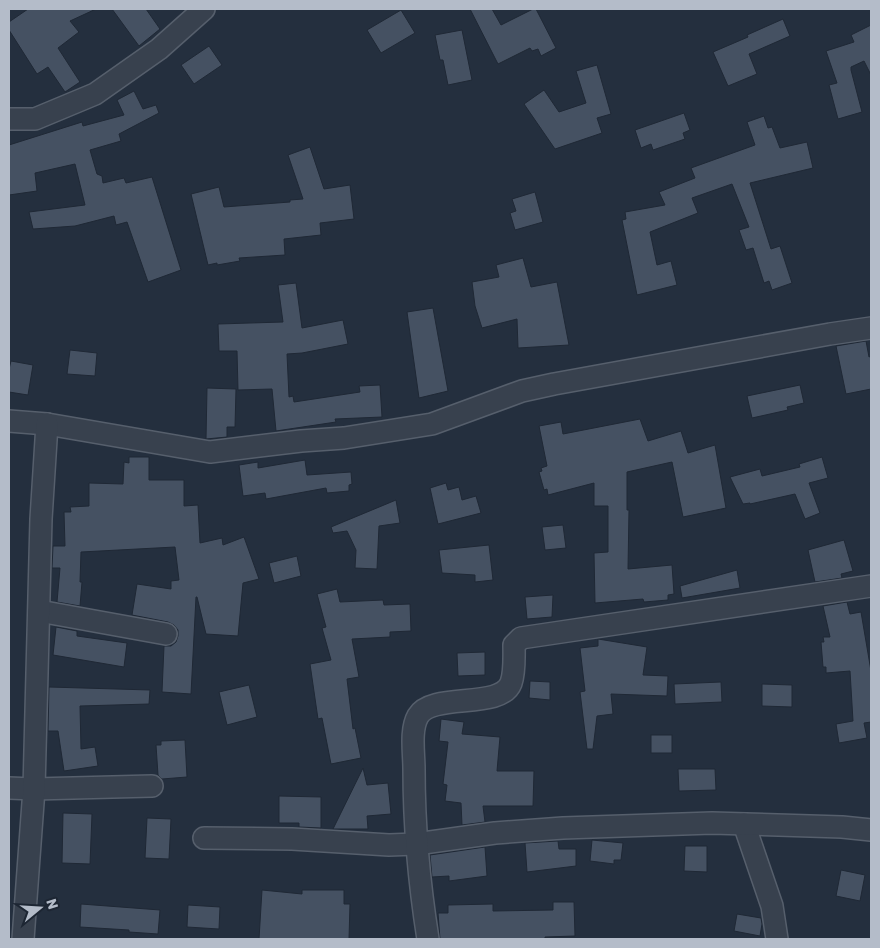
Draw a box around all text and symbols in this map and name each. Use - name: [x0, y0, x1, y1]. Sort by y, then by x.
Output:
- north arrow: [15, 883, 65, 933]
- text: N: [42, 897, 62, 912]

